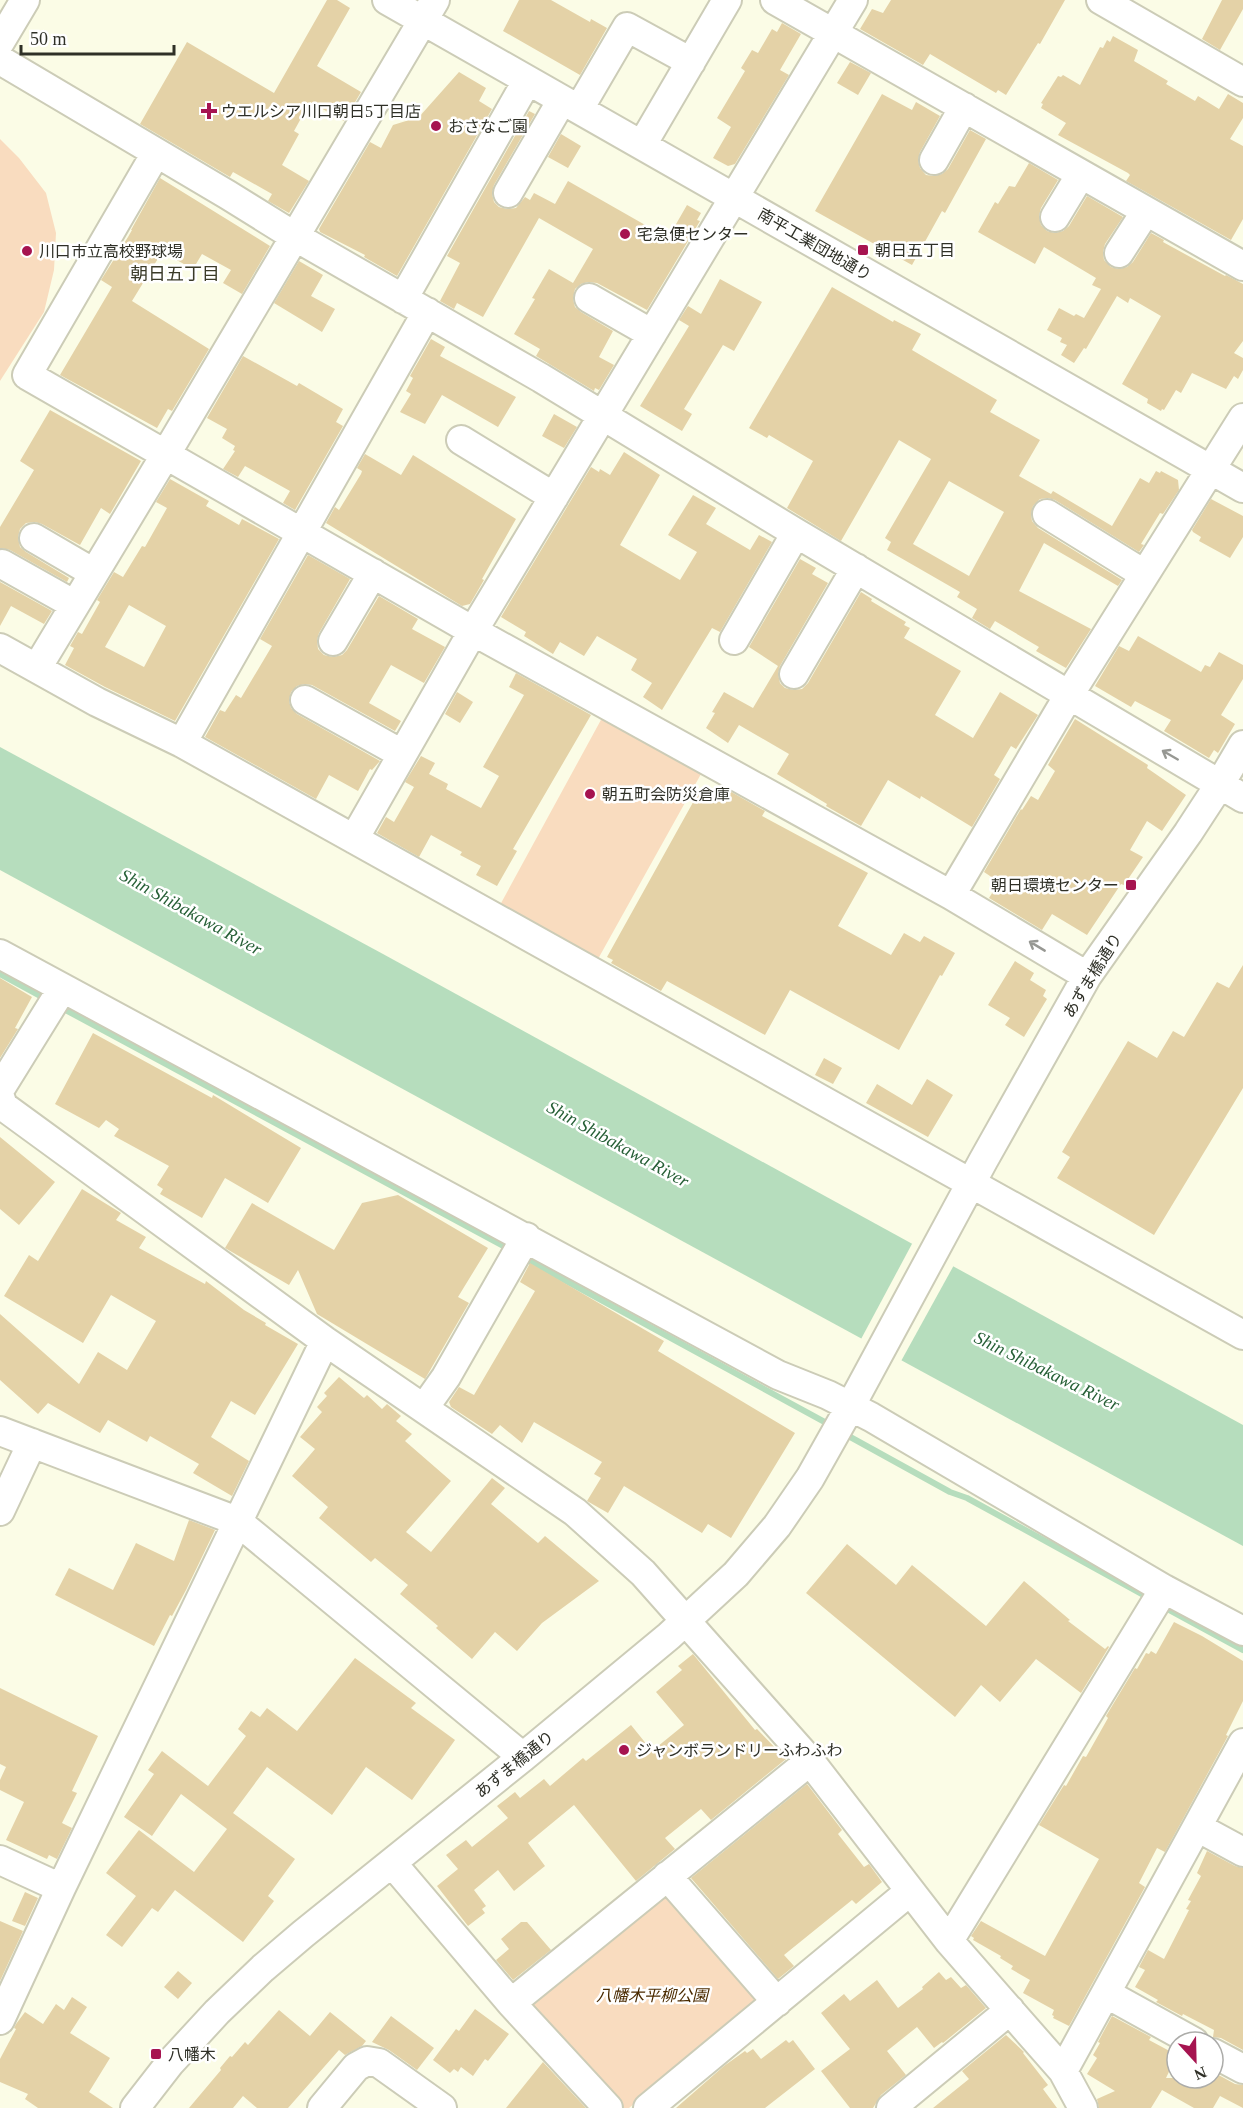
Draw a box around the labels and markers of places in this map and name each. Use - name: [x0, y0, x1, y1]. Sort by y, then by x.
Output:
- place label: ウエルシア川口朝日5丁目店: [221, 103, 421, 120]
- marker: ウエルシア川口朝日5丁目店: [202, 104, 216, 118]
- place label: おさなご園: [448, 118, 528, 135]
- marker: おさなご園: [429, 119, 443, 133]
- place label: 宅急便センター: [637, 226, 749, 243]
- marker: 宅急便センター: [618, 227, 632, 241]
- place label: 朝日五丁目: [875, 242, 955, 259]
- place label: 川口市立高校野球場: [39, 243, 183, 260]
- marker: 朝日五丁目: [856, 243, 870, 257]
- marker: 川口市立高校野球場: [20, 244, 34, 258]
- place label: 朝五町会防災倉庫: [602, 786, 730, 803]
- marker: 朝五町会防災倉庫: [583, 787, 597, 801]
- place label: 朝日環境センター: [991, 877, 1119, 894]
- marker: 朝日環境センター: [1124, 878, 1138, 892]
- place label: ジャンボランドリーふわふわ: [636, 1742, 843, 1759]
- marker: ジャンボランドリーふわふわ: [617, 1743, 631, 1757]
- place label: 八幡木: [168, 2046, 216, 2063]
- marker: 八幡木: [149, 2047, 163, 2061]

